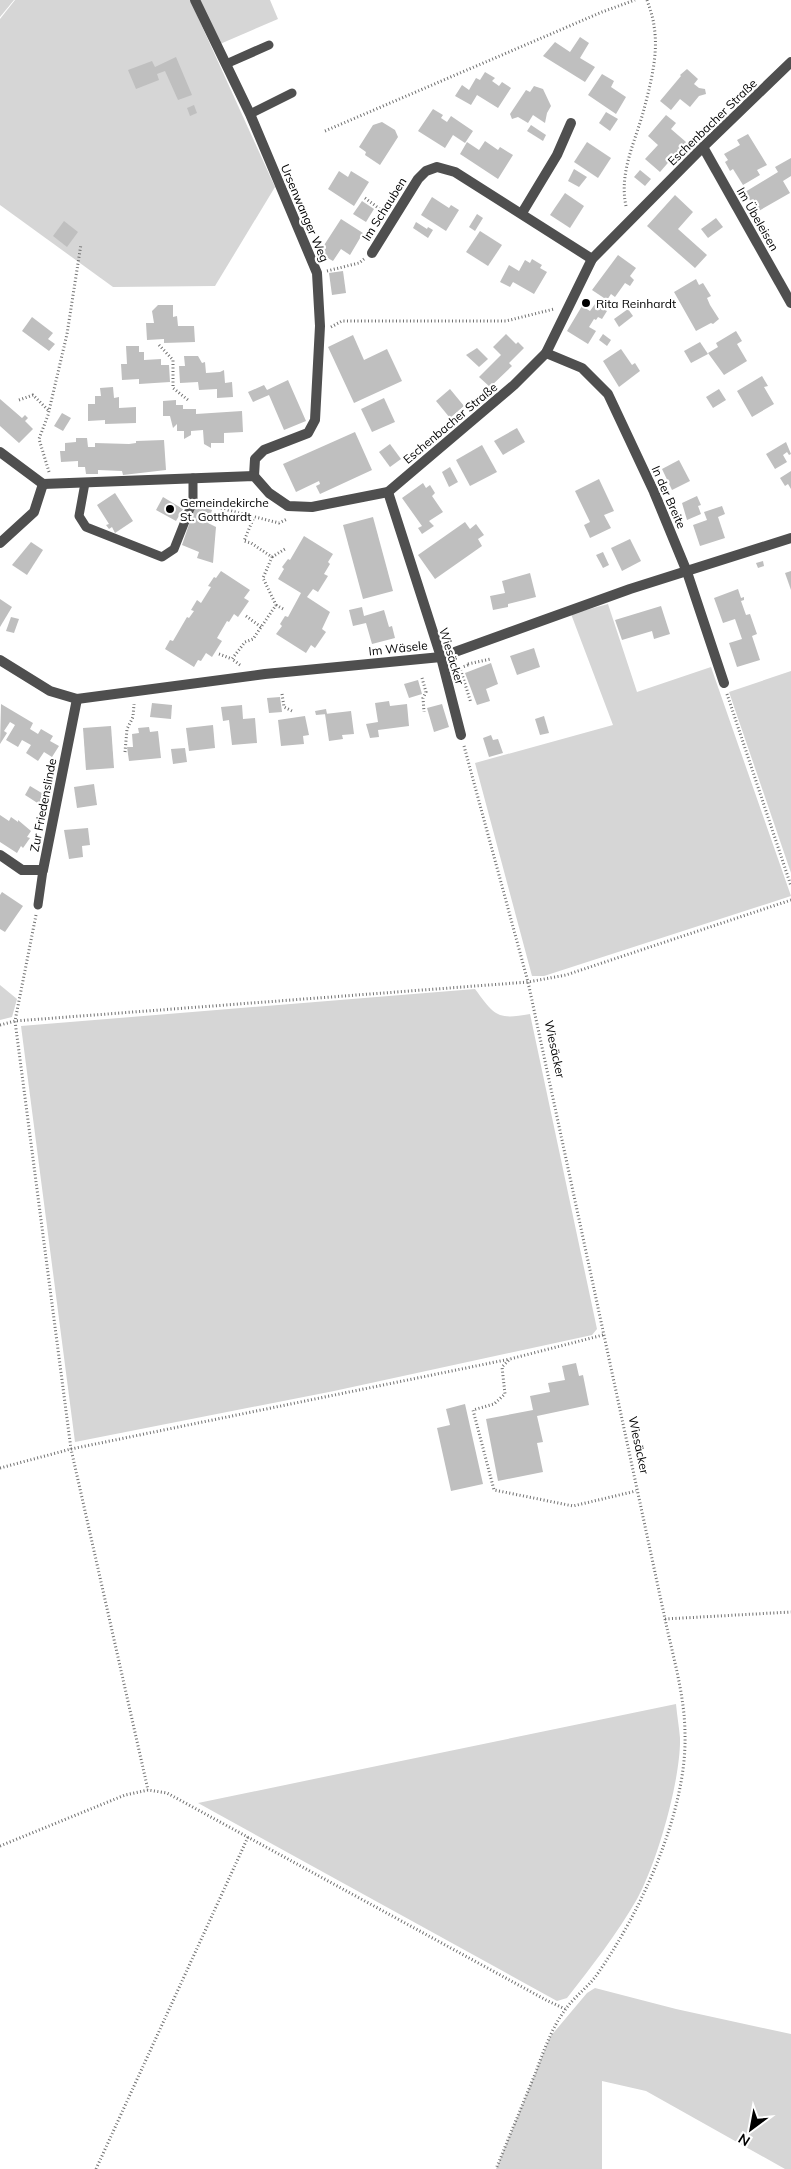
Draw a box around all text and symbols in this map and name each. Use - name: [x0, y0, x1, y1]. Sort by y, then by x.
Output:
- street label: Eschenbacher Straße: [664, 76, 760, 168]
- street label: Ursenwanger Weg: [278, 162, 332, 264]
- street label: Im Schauben: [359, 174, 409, 244]
- street label: Im Übeleisen: [734, 184, 782, 254]
- place label: Rita Reinhardt: [596, 296, 676, 311]
- marker: Rita Reinhardt: [580, 297, 592, 309]
- street label: Eschenbacher Straße: [400, 379, 500, 467]
- street label: In der Breite: [649, 463, 689, 531]
- place label: Gemeindekirche St. Gotthardt: [180, 495, 269, 524]
- marker: Gemeindekirche St. Gotthardt: [164, 503, 176, 515]
- street label: Wiesäcker: [436, 626, 468, 687]
- street label: Im Wäsele: [368, 637, 428, 659]
- street label: Zur Friedenslinde: [27, 757, 59, 853]
- street label: Wiesäcker: [542, 1019, 569, 1080]
- street label: Wiesäcker: [626, 1415, 653, 1476]
- north arrow: [726, 2104, 776, 2154]
- text: N: [735, 2130, 753, 2150]

